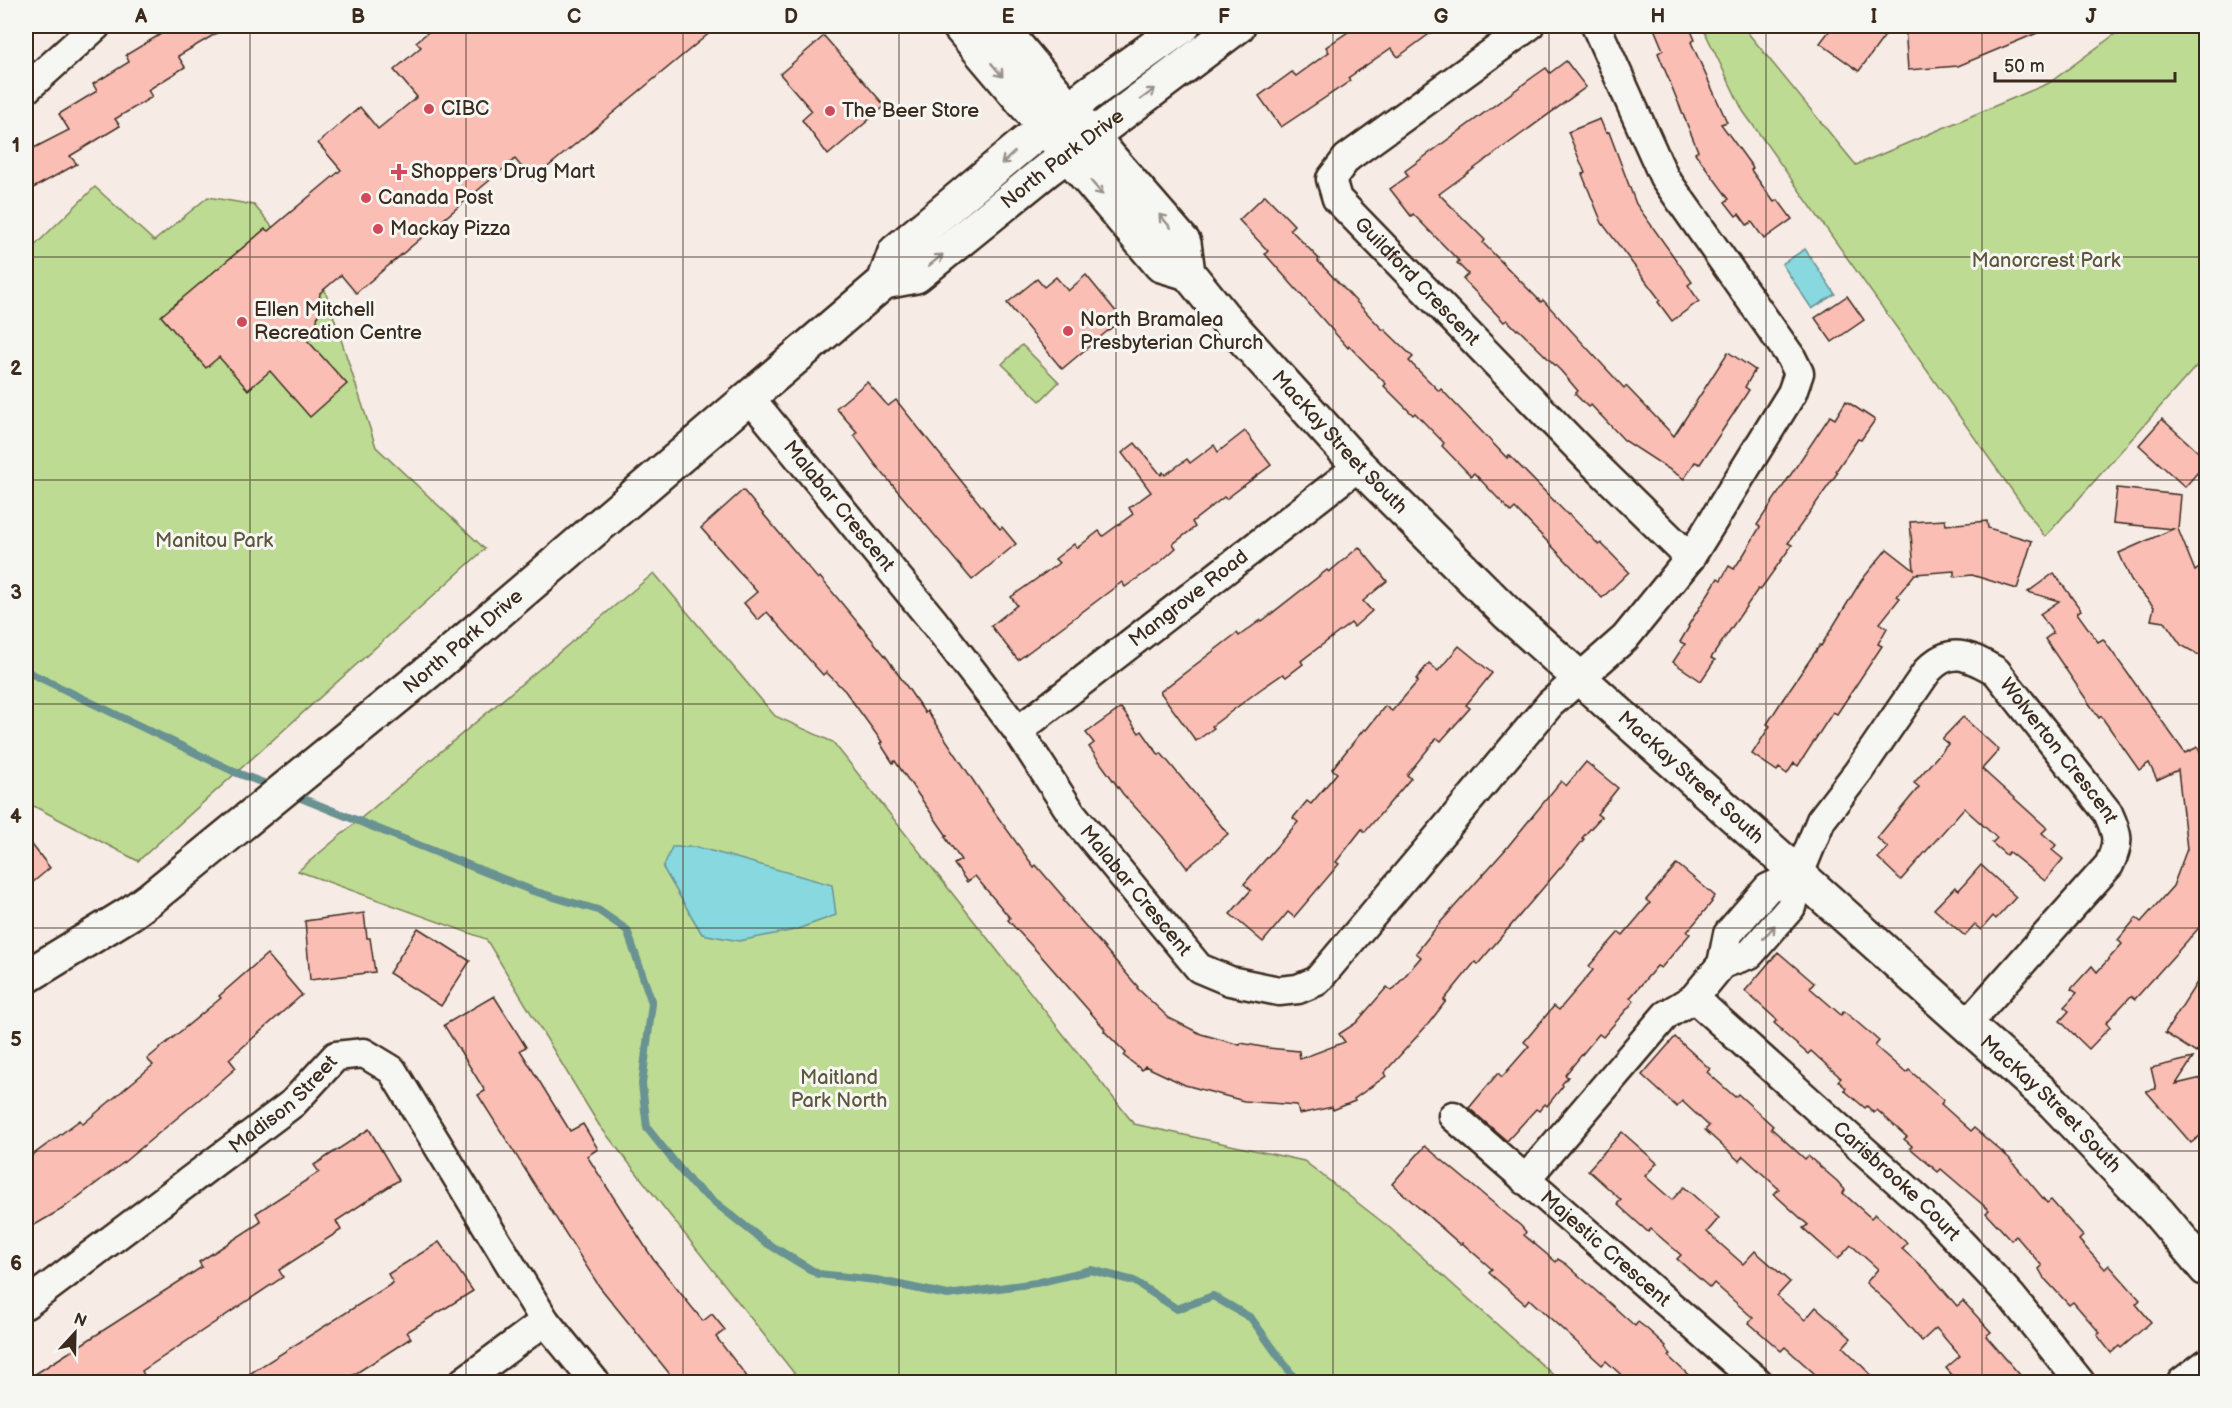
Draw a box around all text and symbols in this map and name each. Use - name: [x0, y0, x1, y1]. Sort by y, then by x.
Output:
- text: A: [134, 5, 148, 29]
- text: B: [351, 5, 365, 29]
- text: C: [567, 5, 581, 29]
- text: D: [784, 5, 798, 29]
- text: E: [1002, 5, 1015, 29]
- text: F: [1218, 5, 1230, 29]
- text: G: [1434, 5, 1449, 29]
- text: H: [1651, 5, 1665, 29]
- text: I: [1871, 5, 1877, 29]
- text: J: [2086, 5, 2098, 29]
- scale bar: [1995, 45, 2175, 83]
- text: 50 m: [2004, 56, 2045, 77]
- one-way arrow: [990, 62, 1004, 77]
- one-way arrow: [1140, 87, 1156, 100]
- place label: CIBC: [441, 97, 489, 121]
- place label: The Beer Store: [842, 99, 979, 123]
- marker: CIBC: [422, 102, 436, 116]
- marker: The Beer Store: [823, 104, 837, 118]
- street label: North Park Drive: [996, 104, 1129, 214]
- text: 1: [12, 134, 20, 158]
- one-way arrow: [1001, 151, 1016, 165]
- place label: Shoppers Drug Mart: [411, 160, 595, 184]
- marker: Shoppers Drug Mart: [392, 165, 406, 179]
- one-way arrow: [1090, 180, 1103, 196]
- place label: Canada Post: [378, 186, 494, 210]
- marker: Canada Post: [359, 191, 373, 205]
- street label: Guildford Crescent: [1349, 212, 1485, 351]
- one-way arrow: [1158, 214, 1172, 229]
- place label: Mackay Pizza: [390, 217, 511, 241]
- marker: Mackay Pizza: [371, 222, 385, 236]
- park label: Manorcrest Park: [1972, 249, 2121, 273]
- one-way arrow: [928, 254, 944, 267]
- place label: Ellen Mitchell Recreation Centre: [254, 298, 422, 345]
- place label: North Bramalea Presbyterian Church: [1080, 308, 1263, 355]
- marker: Ellen Mitchell Recreation Centre: [235, 315, 249, 329]
- marker: North Bramalea Presbyterian Church: [1061, 324, 1075, 338]
- text: 2: [10, 357, 22, 381]
- street label: MacKay Street South: [1266, 366, 1412, 519]
- street label: Malabar Crescent: [778, 436, 900, 576]
- park label: Manitou Park: [155, 529, 273, 553]
- street label: Mangrove Road: [1124, 545, 1253, 652]
- text: 3: [10, 581, 22, 605]
- street label: North Park Drive: [399, 584, 528, 699]
- street label: Wolverton Crescent: [1994, 673, 2123, 827]
- street label: MacKay Street South: [1613, 706, 1769, 849]
- text: 4: [10, 805, 22, 829]
- street label: Malabar Crescent: [1074, 821, 1196, 961]
- one-way arrow: [1762, 925, 1776, 940]
- text: 5: [10, 1028, 22, 1052]
- street label: MacKay Street South: [1975, 1030, 2126, 1178]
- street label: Madison Street: [224, 1050, 343, 1159]
- park label: Maitland Park North: [791, 1066, 887, 1113]
- street label: Carisbrooke Court: [1828, 1116, 1965, 1246]
- street label: Majestic Crescent: [1535, 1186, 1675, 1312]
- text: 6: [10, 1252, 22, 1276]
- north arrow: [45, 1303, 105, 1363]
- text: N: [71, 1309, 89, 1332]

